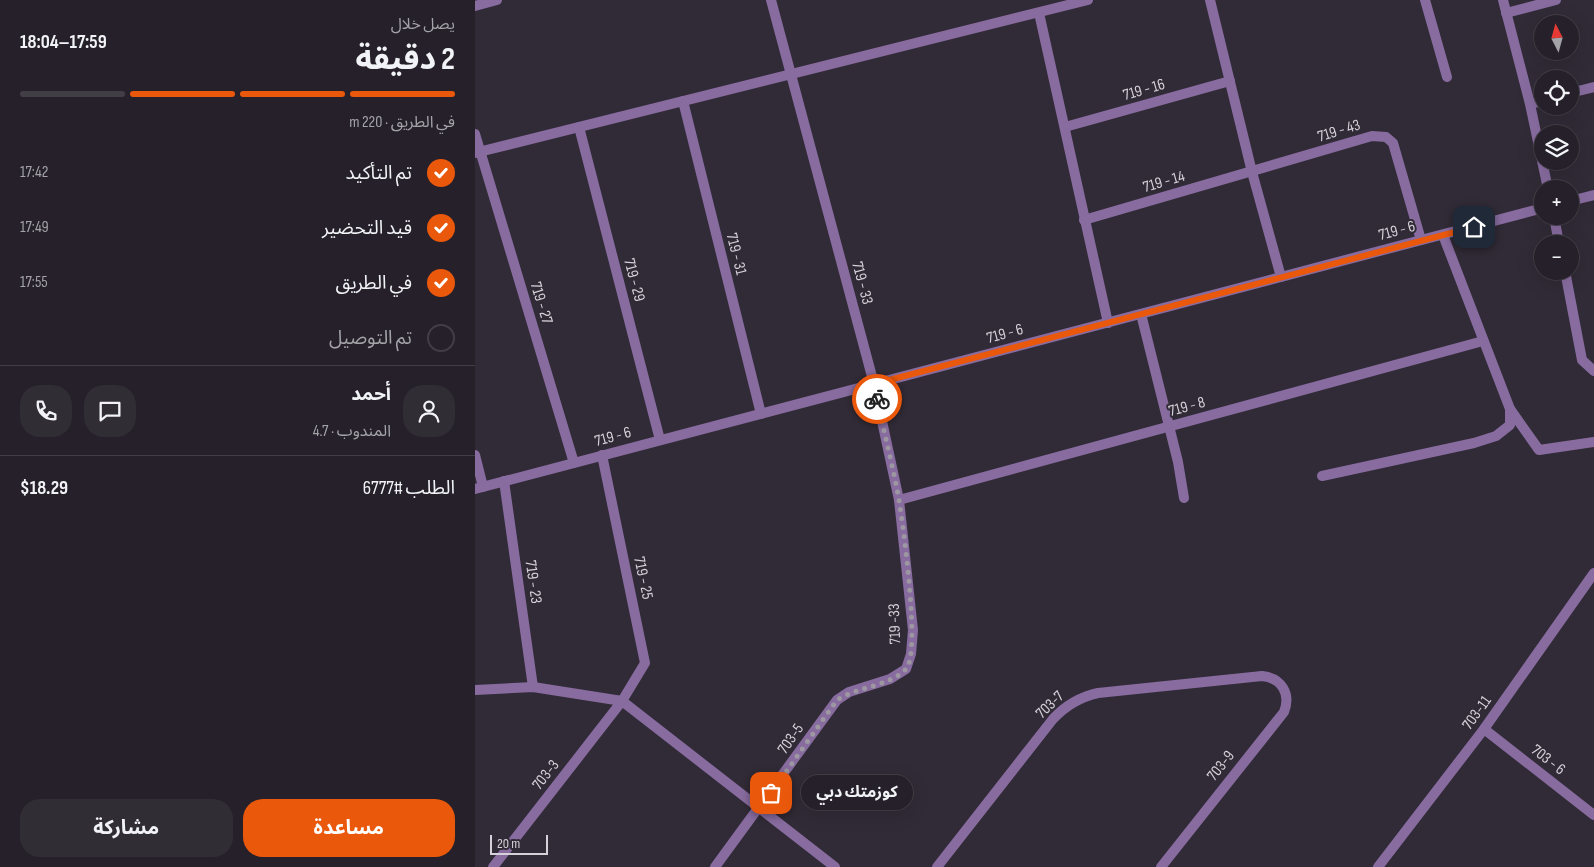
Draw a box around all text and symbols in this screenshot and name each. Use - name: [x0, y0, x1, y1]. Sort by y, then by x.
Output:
- text: يصل خلال: [391, 15, 455, 34]
- north arrow: [1534, 15, 1579, 60]
- map controls: [1534, 15, 1579, 280]
- text: 17:59–18:04: [20, 31, 107, 54]
- text: 2 دقيقة: [355, 40, 455, 79]
- button: locate: [1534, 70, 1579, 115]
- street label: 719 - 16: [1121, 75, 1167, 105]
- text: في الطريق · 220 m: [349, 113, 455, 132]
- street label: 719 - 43: [1315, 116, 1363, 146]
- button: layers: [1534, 125, 1579, 170]
- icon: check: [427, 159, 455, 187]
- text: تم التأكيد: [346, 162, 412, 185]
- text: 17:42: [20, 163, 48, 182]
- street label: 719 - 14: [1141, 167, 1187, 197]
- button: +: [1534, 180, 1579, 225]
- pin: [1453, 206, 1495, 248]
- icon: home: [1460, 213, 1488, 241]
- icon: check: [427, 214, 455, 242]
- text: قيد التحضير: [322, 217, 412, 240]
- street label: 719 - 6: [1377, 217, 1417, 245]
- text: 17:49: [20, 218, 49, 237]
- street label: 719 - 31: [722, 231, 750, 277]
- button: −: [1534, 235, 1579, 280]
- street label: 719 - 29: [619, 256, 649, 304]
- street label: 719 - 33: [847, 260, 877, 306]
- icon: check: [427, 269, 455, 297]
- text: في الطريق: [336, 272, 412, 295]
- text: 17:55: [20, 273, 48, 292]
- street label: 719 - 27: [526, 280, 557, 327]
- street label: 719 - 6: [985, 320, 1025, 348]
- text: تم التوصيل: [329, 327, 412, 350]
- courier: [852, 374, 902, 424]
- text: أحمد: [351, 383, 391, 406]
- button: phone: [20, 385, 72, 437]
- button: chat: [84, 385, 136, 437]
- button: person: [403, 385, 455, 437]
- icon: bike: [863, 385, 891, 413]
- street label: 719 - 8: [1167, 393, 1207, 421]
- text: المندوب · 4.7: [313, 422, 391, 441]
- street label: 719 - 6: [593, 423, 633, 451]
- text: $18.29: [20, 477, 68, 500]
- text: الطلب #6777: [363, 477, 455, 500]
- street label: 719 - 25: [629, 555, 657, 601]
- street label: 719 - 23: [521, 559, 545, 605]
- street label: 719 -33: [885, 603, 905, 645]
- street label: 703-7: [1032, 687, 1068, 723]
- street label: 703-11: [1458, 692, 1496, 734]
- street label: 703-5: [774, 720, 808, 758]
- street label: 703 - 6: [1527, 741, 1569, 779]
- street label: 703-9: [1203, 747, 1239, 785]
- street label: 703-3: [528, 756, 564, 794]
- pin: [750, 772, 792, 814]
- callout: كوزمتك دبي: [801, 776, 913, 810]
- icon: bag: [757, 779, 785, 807]
- text: كوزمتك دبي: [816, 783, 898, 802]
- button: مشاركة: [20, 799, 233, 857]
- button: مساعدة: [243, 799, 455, 857]
- scale bar: [490, 832, 547, 855]
- text: 20 m: [497, 835, 520, 852]

